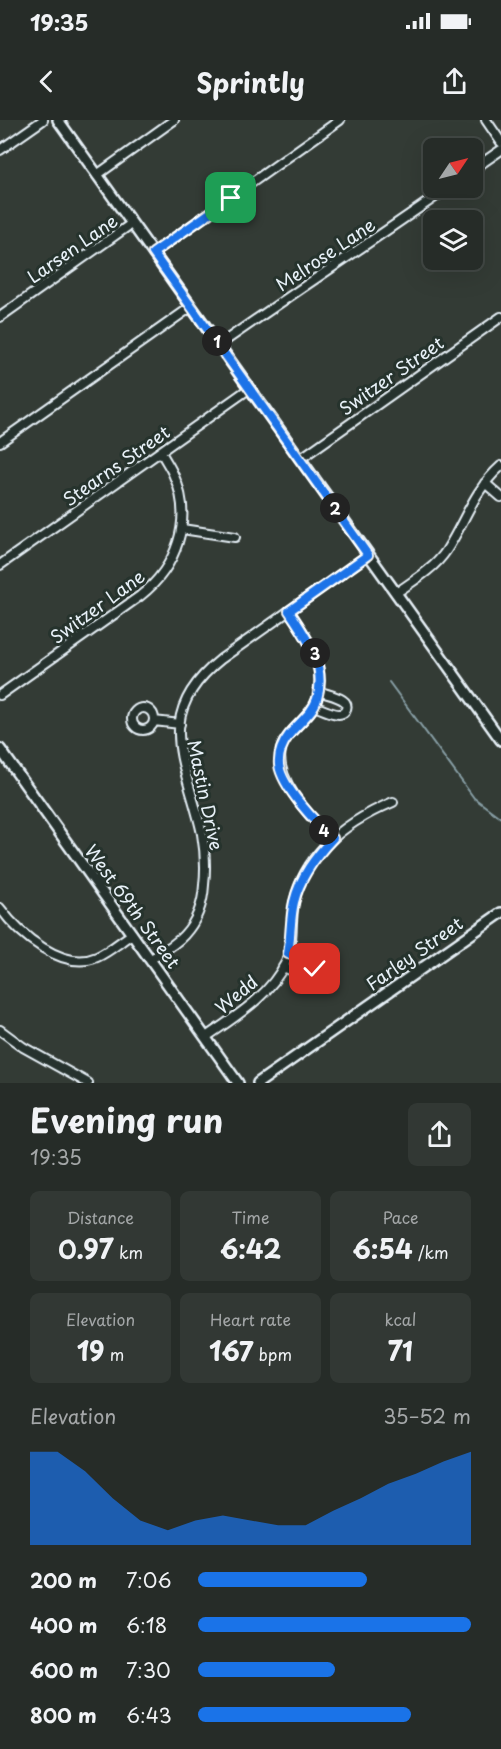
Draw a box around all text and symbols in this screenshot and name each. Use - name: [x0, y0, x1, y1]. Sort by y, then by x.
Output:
- text: 19:35: [30, 5, 88, 38]
- text: Sprintly: [196, 61, 305, 102]
- icon: back: [30, 65, 63, 98]
- icon: share: [438, 65, 471, 98]
- north arrow: [423, 138, 483, 198]
- map controls: [423, 138, 483, 270]
- pin: [205, 172, 256, 223]
- icon: arrive: [214, 181, 247, 214]
- street label: Larsen Lane: [21, 207, 123, 289]
- button: layers: [423, 210, 483, 270]
- street label: Melrose Lane: [270, 211, 380, 297]
- pin: 1: [202, 326, 232, 356]
- text: 1: [213, 329, 221, 353]
- street label: Switzer Street: [333, 329, 449, 421]
- street label: Stearns Street: [57, 418, 175, 512]
- pin: 2: [320, 493, 350, 523]
- text: 2: [329, 496, 341, 520]
- street label: Switzer Lane: [44, 562, 150, 650]
- pin: 3: [300, 638, 330, 668]
- text: 3: [310, 641, 320, 665]
- street label: Mastin Drive: [181, 737, 231, 853]
- pin: 4: [309, 815, 339, 845]
- text: 4: [319, 818, 329, 842]
- street label: West 69th Street: [79, 838, 187, 974]
- street label: Farley Street: [360, 910, 468, 996]
- pin: [289, 943, 340, 994]
- icon: check: [298, 952, 331, 985]
- street label: Wedd: [209, 968, 263, 1020]
- text: Evening run: [30, 1094, 223, 1144]
- button: share: [408, 1103, 471, 1166]
- text: 19:35: [30, 1142, 82, 1172]
- text: Distance: [67, 1205, 134, 1229]
- text: Time: [232, 1205, 269, 1229]
- text: Pace: [382, 1205, 419, 1229]
- text: 0.97: [58, 1229, 114, 1268]
- text: 6:42: [220, 1229, 281, 1268]
- text: 6:54: [352, 1229, 413, 1268]
- text: km: [114, 1240, 143, 1264]
- text: /km: [413, 1240, 449, 1264]
- text: Elevation: [66, 1307, 135, 1331]
- text: Heart rate: [210, 1307, 291, 1331]
- text: kcal: [385, 1307, 416, 1331]
- text: 19: [77, 1331, 105, 1370]
- text: 167: [209, 1331, 254, 1370]
- text: 71: [388, 1331, 413, 1370]
- text: m: [105, 1342, 124, 1366]
- text: bpm: [254, 1342, 292, 1366]
- text: Elevation: [30, 1401, 116, 1431]
- text: 35–52 m: [383, 1401, 471, 1431]
- text: 200 m: [30, 1565, 97, 1595]
- text: 7:06: [126, 1565, 171, 1595]
- text: 400 m: [30, 1610, 98, 1640]
- text: 6:18: [126, 1610, 167, 1640]
- text: 600 m: [30, 1655, 98, 1685]
- text: 7:30: [126, 1655, 171, 1685]
- text: 800 m: [30, 1700, 97, 1730]
- text: 6:43: [126, 1700, 172, 1730]

